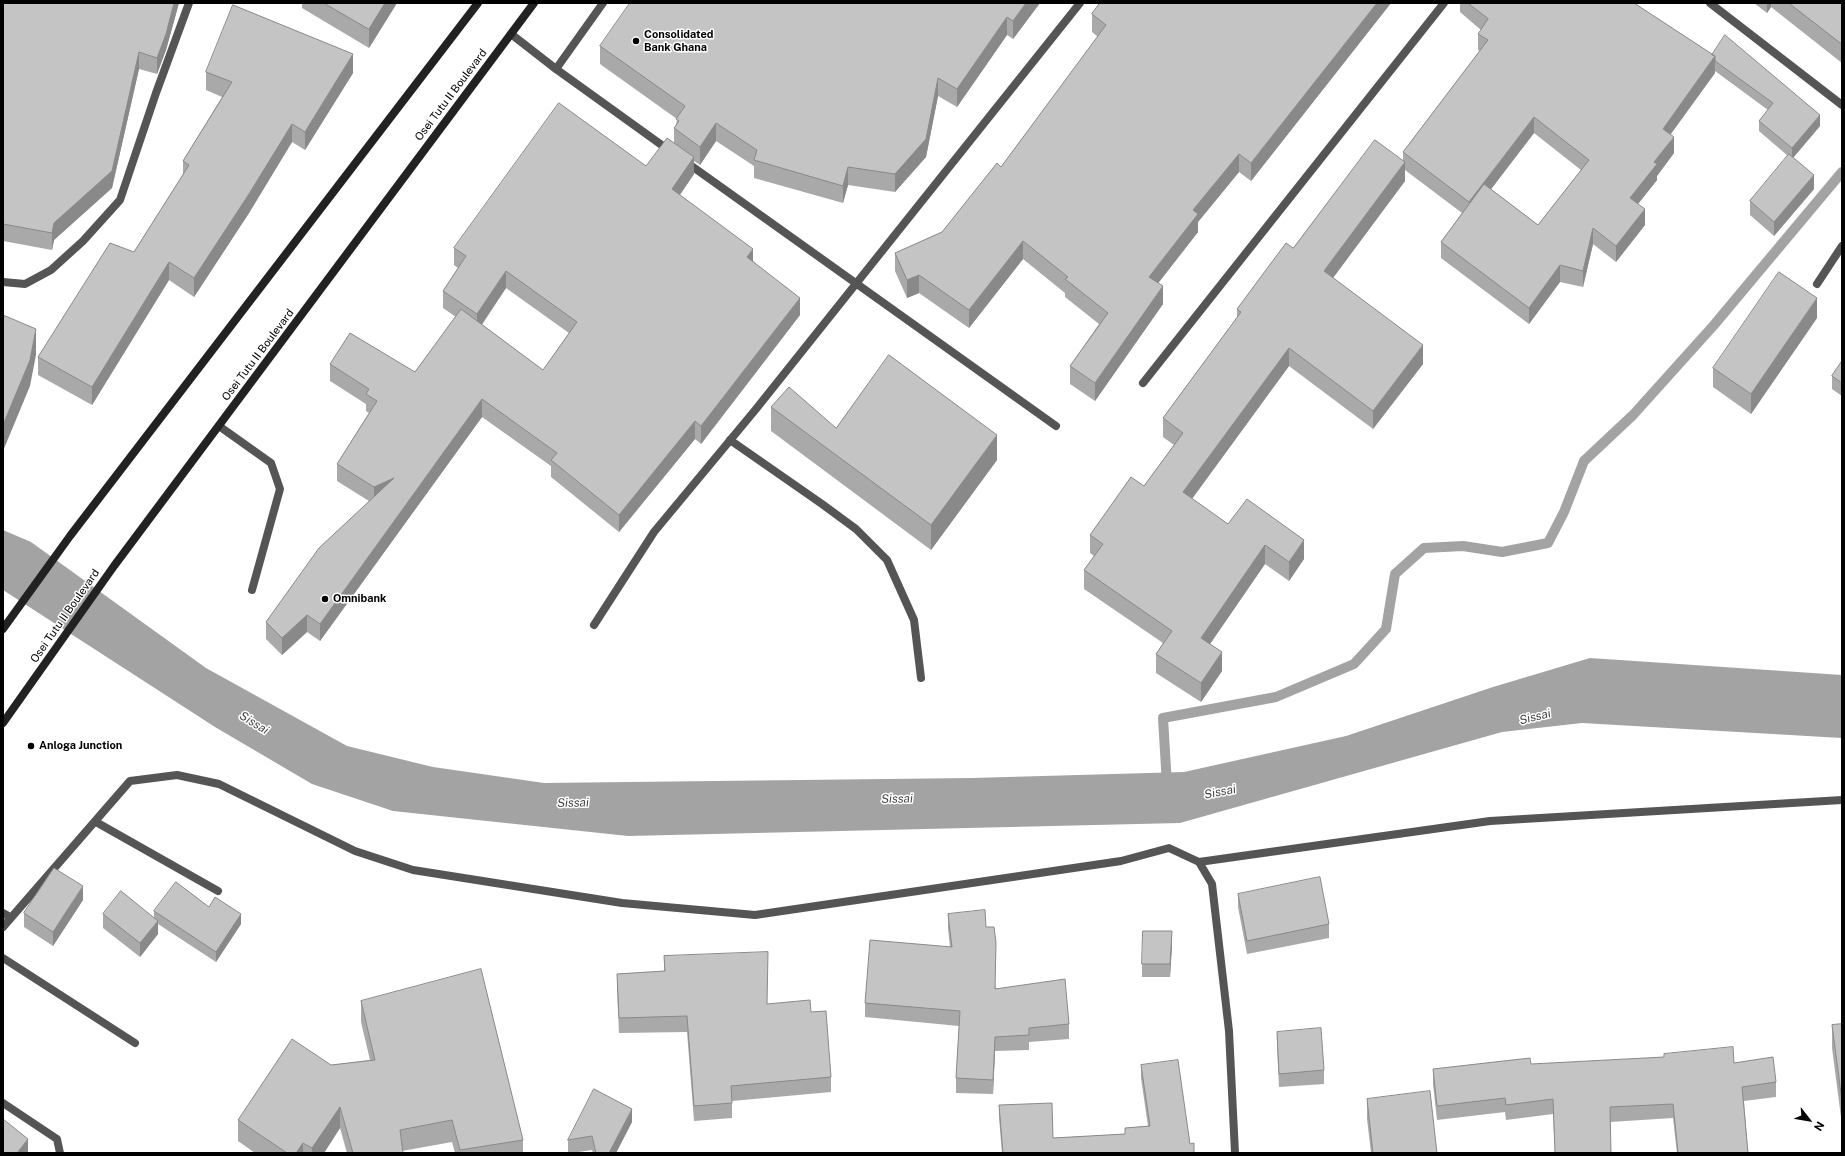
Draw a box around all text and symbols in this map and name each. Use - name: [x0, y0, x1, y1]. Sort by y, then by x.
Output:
- place label: Consolidated Bank Ghana: [644, 28, 714, 54]
- marker: Consolidated Bank Ghana: [631, 36, 641, 46]
- street label: Osei Tutu II Boulevard: [412, 47, 490, 143]
- street label: Osei Tutu II Boulevard: [219, 307, 297, 403]
- street label: Osei Tutu II Boulevard: [28, 567, 102, 665]
- place label: Omnibank: [333, 592, 386, 606]
- marker: Omnibank: [320, 594, 330, 604]
- water label: Sissai: [1518, 706, 1552, 728]
- water label: Sissai: [237, 708, 271, 738]
- place label: Anloga Junction: [39, 739, 122, 753]
- marker: Anloga Junction: [26, 741, 36, 751]
- water label: Sissai: [1203, 782, 1237, 802]
- water label: Sissai: [881, 792, 913, 806]
- water label: Sissai: [557, 796, 589, 810]
- north arrow: [1789, 1100, 1829, 1140]
- text: N: [1812, 1119, 1827, 1133]

